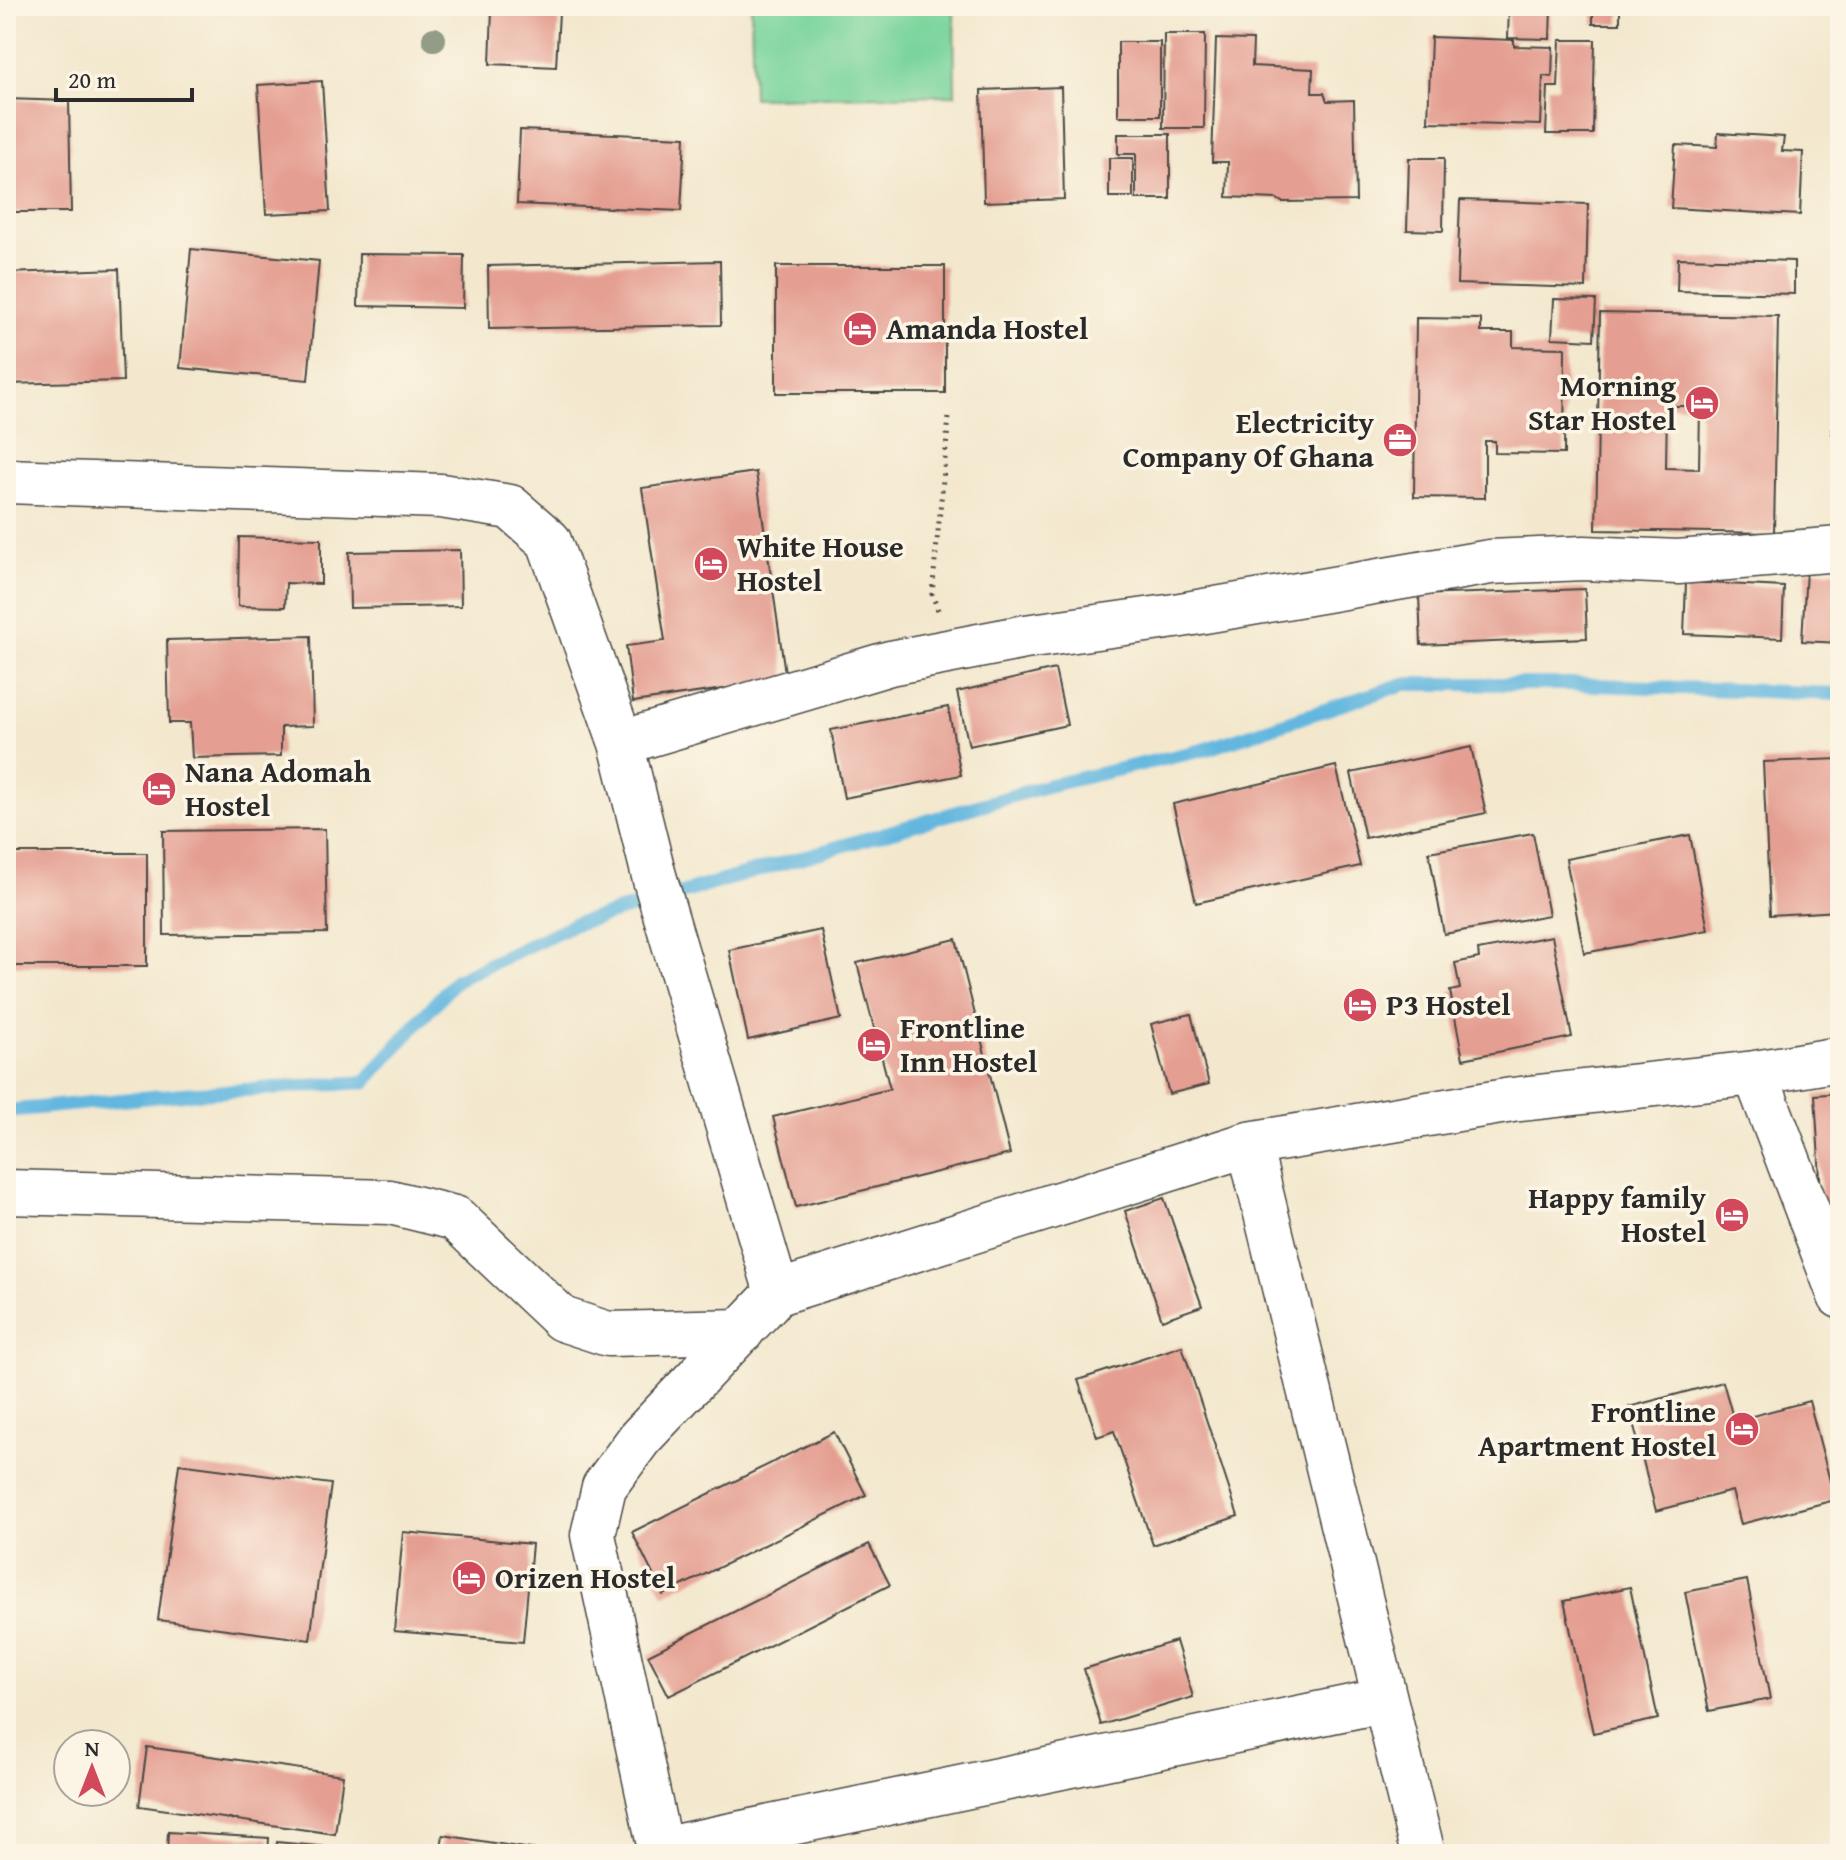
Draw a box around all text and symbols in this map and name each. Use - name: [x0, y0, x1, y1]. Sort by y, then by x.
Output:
- scale bar: [56, 52, 192, 102]
- text: 20 m: [68, 62, 116, 97]
- place label: Amanda Hostel: [886, 306, 1088, 350]
- hotel icon: Amanda Hostel: [841, 310, 879, 348]
- place label: Morning Star Hostel: [1528, 363, 1676, 441]
- hotel icon: Morning Star Hostel: [1683, 384, 1721, 422]
- place label: Electricity Company Of Ghana: [1123, 400, 1375, 478]
- office icon: Electricity Company Of Ghana: [1381, 421, 1419, 459]
- place label: White House Hostel: [737, 524, 904, 602]
- hotel icon: White House Hostel: [692, 545, 730, 583]
- place label: Nana Adomah Hostel: [185, 749, 372, 827]
- hotel icon: Nana Adomah Hostel: [140, 770, 178, 808]
- place label: P3 Hostel: [1386, 982, 1511, 1026]
- hotel icon: P3 Hostel: [1341, 986, 1379, 1024]
- place label: Frontline Inn Hostel: [900, 1005, 1037, 1083]
- hotel icon: Frontline Inn Hostel: [855, 1026, 893, 1064]
- place label: Happy family Hostel: [1528, 1175, 1707, 1253]
- hotel icon: Happy family Hostel: [1713, 1196, 1751, 1234]
- place label: Frontline Apartment Hostel: [1478, 1389, 1716, 1467]
- hotel icon: Frontline Apartment Hostel: [1723, 1410, 1761, 1448]
- place label: Orizen Hostel: [495, 1555, 675, 1599]
- hotel icon: Orizen Hostel: [450, 1559, 488, 1597]
- north arrow: [52, 1728, 132, 1808]
- text: N: [85, 1732, 100, 1764]

